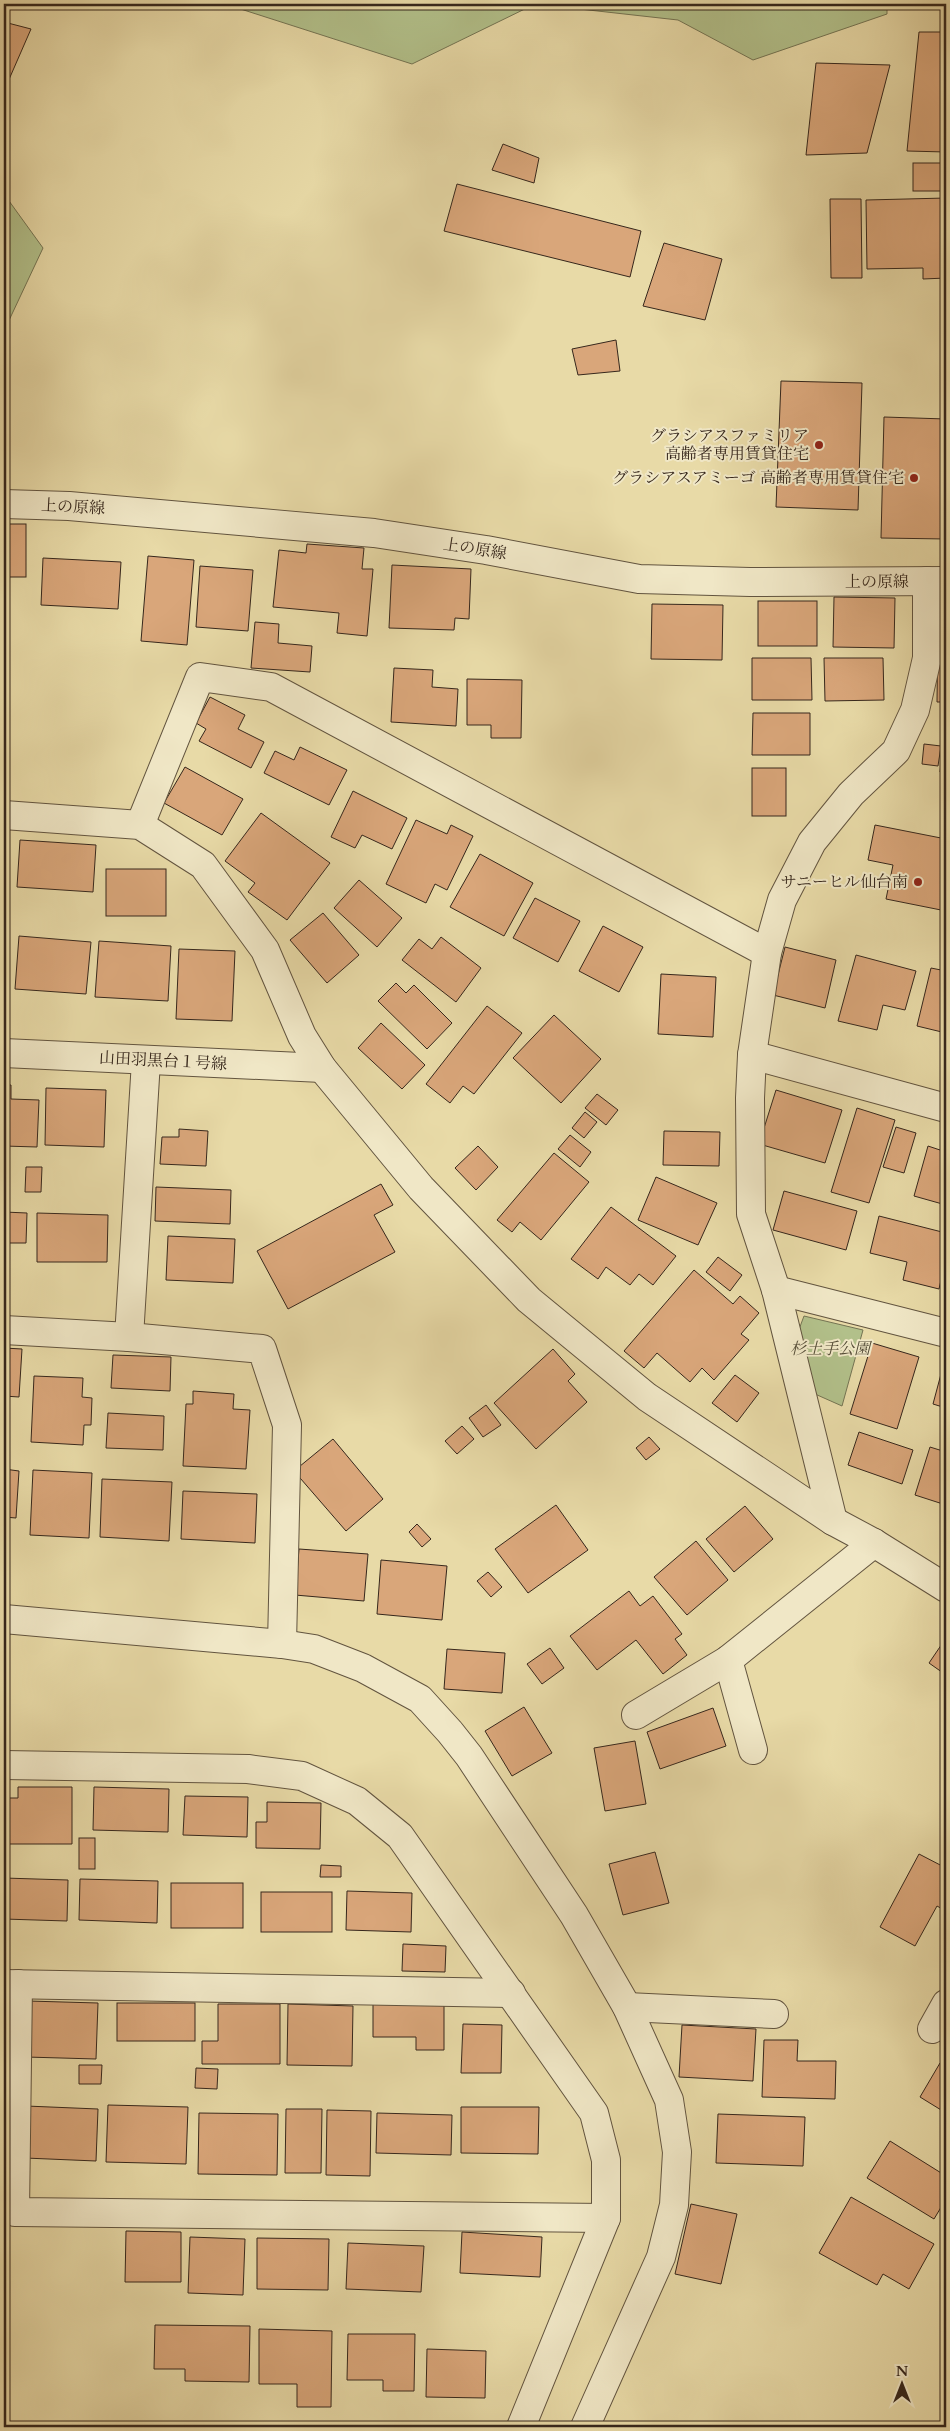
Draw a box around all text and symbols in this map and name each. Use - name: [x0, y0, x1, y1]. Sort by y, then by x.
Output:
- place label: グラシアスファミリア 高齢者専用賃貸住宅: [650, 425, 809, 465]
- marker: グラシアスファミリア 高齢者専用賃貸住宅: [813, 439, 825, 451]
- place label: グラシアスアミーゴ 高齢者専用賃貸住宅: [612, 467, 904, 489]
- marker: グラシアスアミーゴ 高齢者専用賃貸住宅: [908, 472, 920, 484]
- street label: 上の原線: [40, 494, 106, 520]
- street label: 上の原線: [442, 533, 508, 565]
- street label: 上の原線: [845, 571, 909, 593]
- place label: サニーヒル仙台南: [781, 871, 908, 893]
- marker: サニーヒル仙台南: [912, 876, 924, 888]
- street label: 山田羽黒台１号線: [99, 1047, 227, 1075]
- park label: 杉土手公園: [790, 1338, 873, 1360]
- north arrow: [878, 2358, 928, 2408]
- text: N: [896, 2362, 908, 2381]

